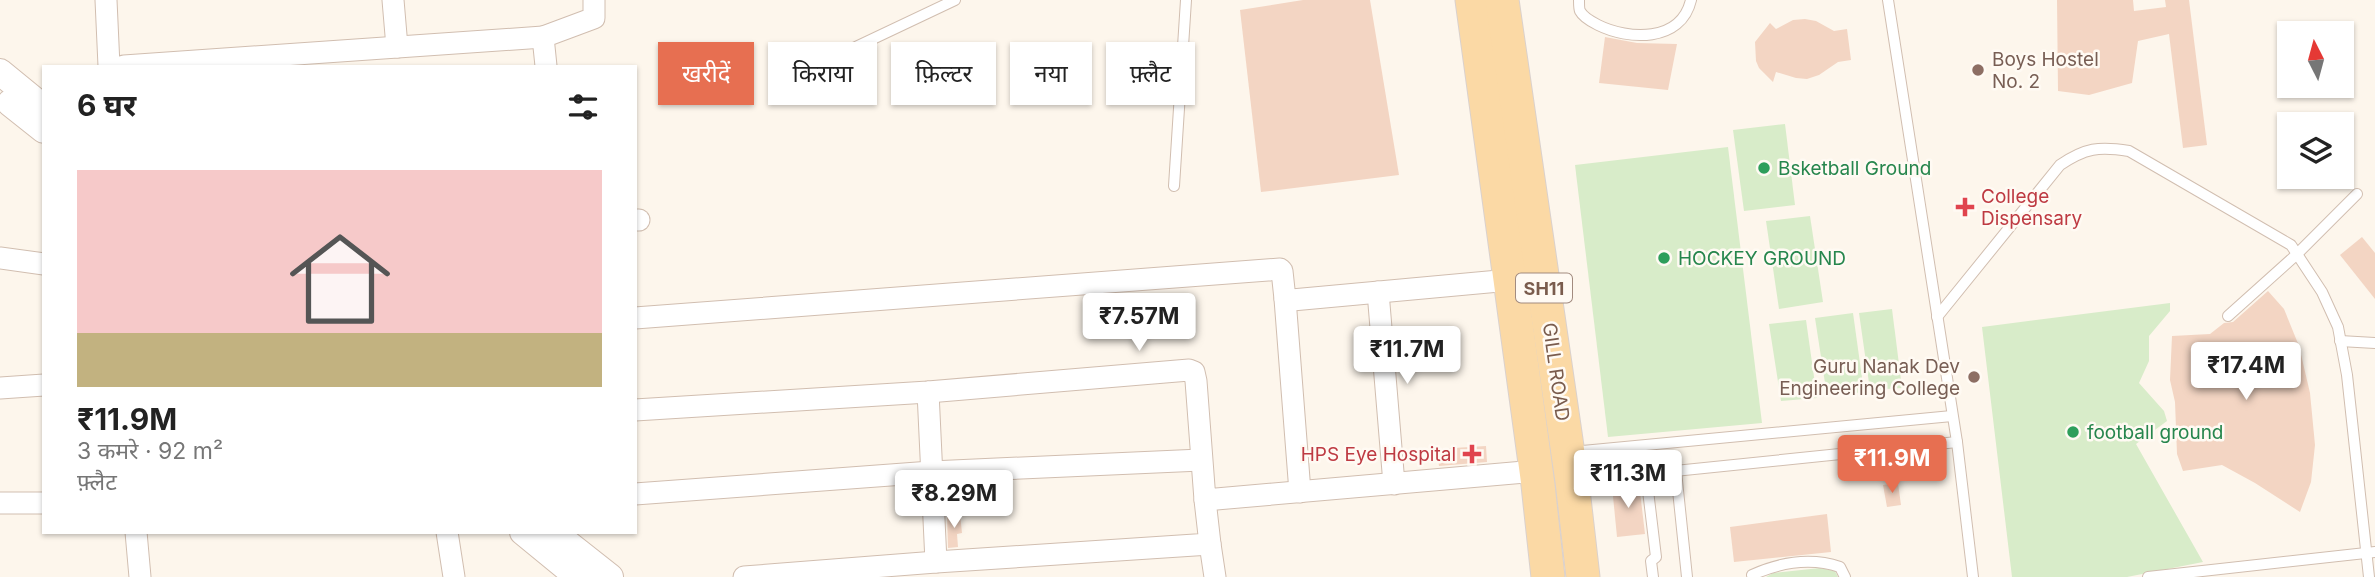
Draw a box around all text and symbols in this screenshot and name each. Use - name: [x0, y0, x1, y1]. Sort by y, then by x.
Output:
- north arrow: [2277, 21, 2354, 98]
- map controls: [2277, 21, 2354, 189]
- chip: खरीदें: [658, 42, 754, 105]
- chip: किराया: [768, 42, 877, 105]
- chip: फ़िल्टर: [891, 42, 996, 105]
- chip: नया: [1010, 42, 1092, 105]
- chip: फ़्लैट: [1106, 42, 1195, 105]
- place label: Boys Hostel No. 2: [1992, 48, 2099, 93]
- marker: Boys Hostel No. 2: [1970, 62, 1986, 78]
- text: 6 घर: [77, 87, 136, 123]
- icon: filters: [564, 88, 602, 126]
- button: layers: [2277, 112, 2354, 189]
- place label: Bsketball Ground: [1778, 157, 1931, 180]
- marker: Bsketball Ground: [1756, 160, 1772, 176]
- place label: College Dispensary: [1981, 185, 2082, 230]
- marker: College Dispensary: [1955, 197, 1975, 217]
- icon: home: [277, 216, 403, 342]
- place label: HOCKEY GROUND: [1678, 247, 1846, 270]
- marker: HOCKEY GROUND: [1656, 250, 1672, 266]
- road number: SH11: [1516, 274, 1572, 302]
- pin: ₹7.57M: [1082, 294, 1196, 353]
- text: ₹7.57M: [1099, 302, 1179, 330]
- street label: GILL ROAD: [1538, 321, 1574, 423]
- pin: ₹11.7M: [1350, 326, 1464, 386]
- text: ₹11.7M: [1370, 335, 1444, 363]
- pin: ₹17.4M: [2189, 342, 2303, 402]
- text: ₹17.4M: [2207, 351, 2285, 379]
- place label: Guru Nanak Dev Engineering College: [1779, 355, 1960, 400]
- marker: Guru Nanak Dev Engineering College: [1966, 369, 1982, 385]
- text: ₹11.9M: [77, 401, 177, 437]
- place label: football ground: [2087, 421, 2224, 444]
- marker: football ground: [2065, 424, 2081, 440]
- pin: ₹11.9M: [1835, 435, 1949, 495]
- text: 3 कमरे · 92 m²: [77, 437, 223, 465]
- place label: HPS Eye Hospital: [1301, 443, 1456, 466]
- marker: HPS Eye Hospital: [1462, 444, 1482, 464]
- text: ₹11.9M: [1854, 444, 1930, 472]
- pin: ₹11.3M: [1571, 450, 1685, 510]
- text: ₹11.3M: [1590, 459, 1666, 487]
- text: फ़्लैट: [77, 468, 117, 496]
- pin: ₹8.29M: [897, 470, 1011, 530]
- text: ₹8.29M: [911, 479, 997, 507]

